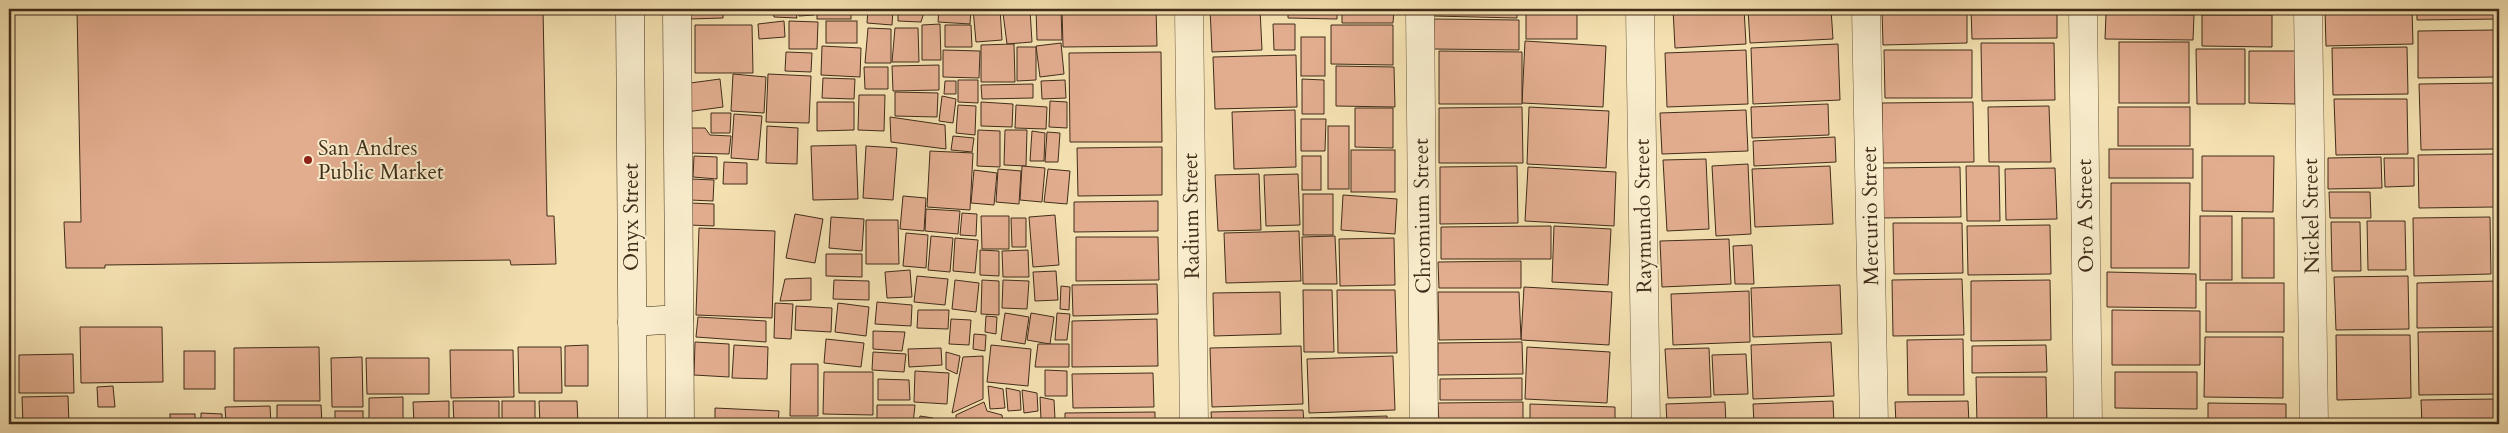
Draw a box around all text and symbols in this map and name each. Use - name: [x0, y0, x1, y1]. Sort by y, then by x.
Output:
- place label: San Andres Public Market: [318, 134, 444, 187]
- street label: Chromium Street: [1407, 138, 1438, 294]
- street label: Raymundo Street: [1628, 138, 1659, 294]
- street label: Mercurio Street: [1855, 146, 1886, 286]
- street label: Radium Street: [1176, 152, 1207, 279]
- marker: San Andres Public Market: [302, 154, 314, 166]
- street label: Oro A Street: [2070, 158, 2101, 273]
- street label: Nickel Street: [2296, 158, 2327, 274]
- street label: Onyx Street: [617, 163, 646, 271]

